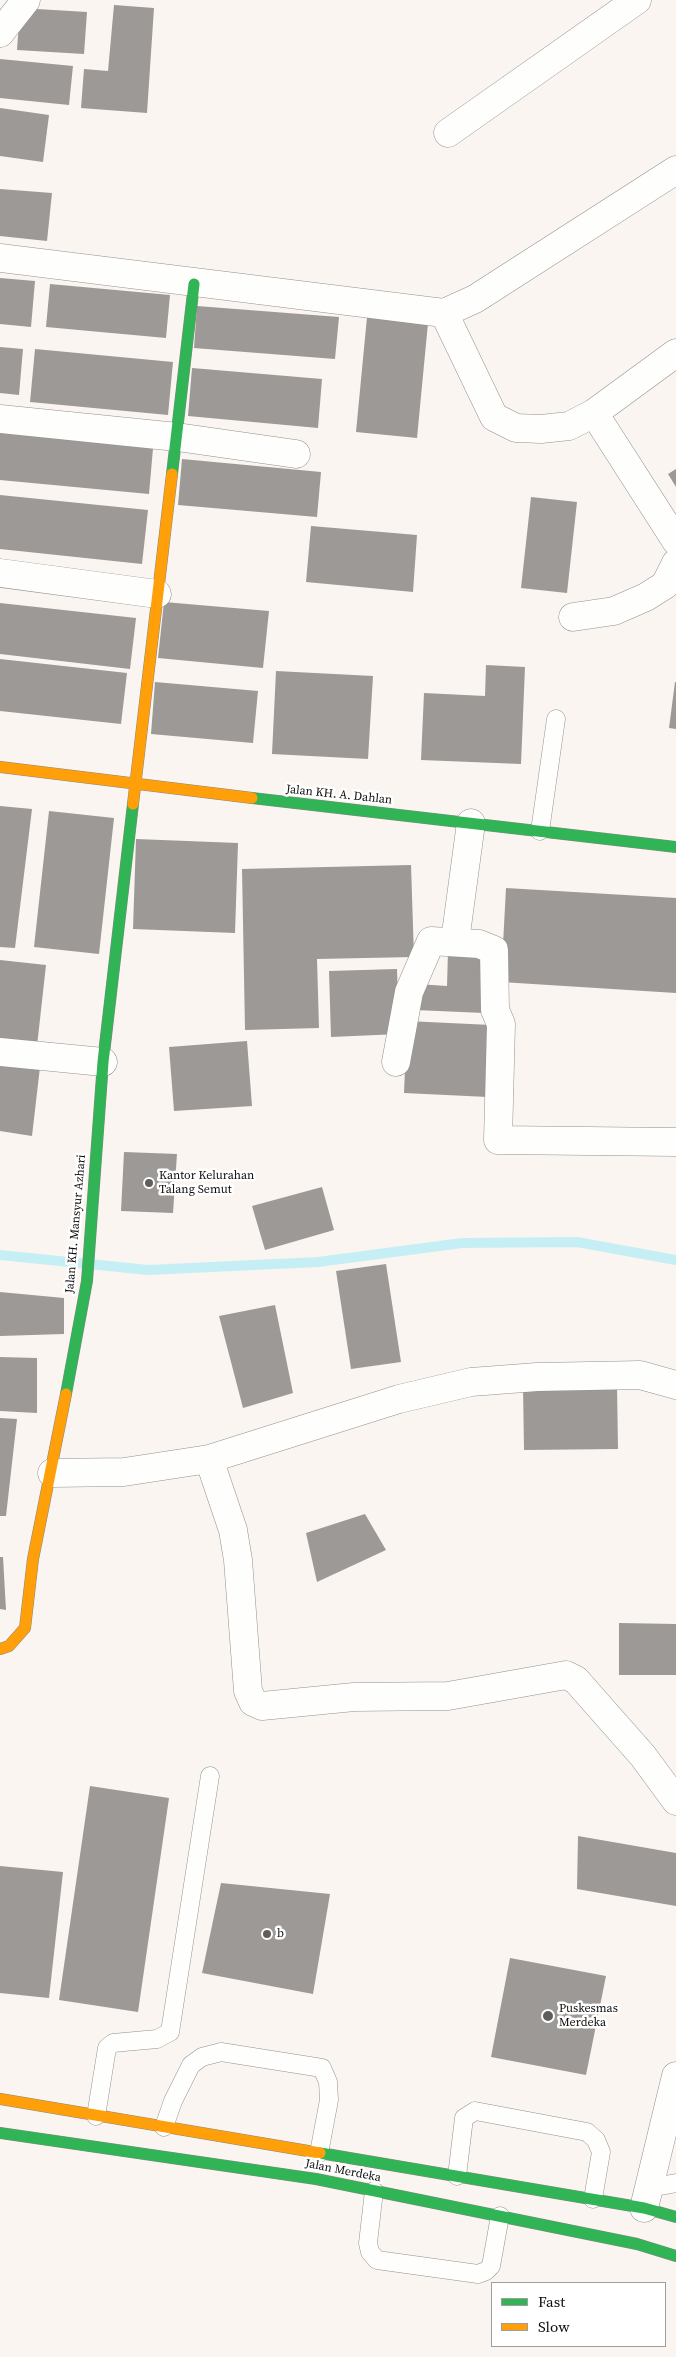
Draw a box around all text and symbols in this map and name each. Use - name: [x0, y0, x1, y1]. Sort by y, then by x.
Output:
- street label: Jalan KH. A. Dahlan: [285, 782, 393, 808]
- street label: Jalan KH. Mansyur Azhari: [63, 1154, 89, 1294]
- place label: Kantor Kelurahan Talang Semut: [159, 1169, 254, 1197]
- marker: Kantor Kelurahan Talang Semut: [143, 1177, 155, 1189]
- place label: b: [277, 1927, 284, 1941]
- marker: b: [261, 1928, 273, 1940]
- place label: Puskesmas Merdeka: [559, 2002, 618, 2030]
- marker: Puskesmas Merdeka: [541, 2009, 555, 2023]
- street label: Jalan Merdeka: [304, 2157, 382, 2185]
- legend: [491, 2282, 666, 2347]
- text: Fast: [538, 2291, 565, 2312]
- text: Slow: [538, 2316, 570, 2337]

